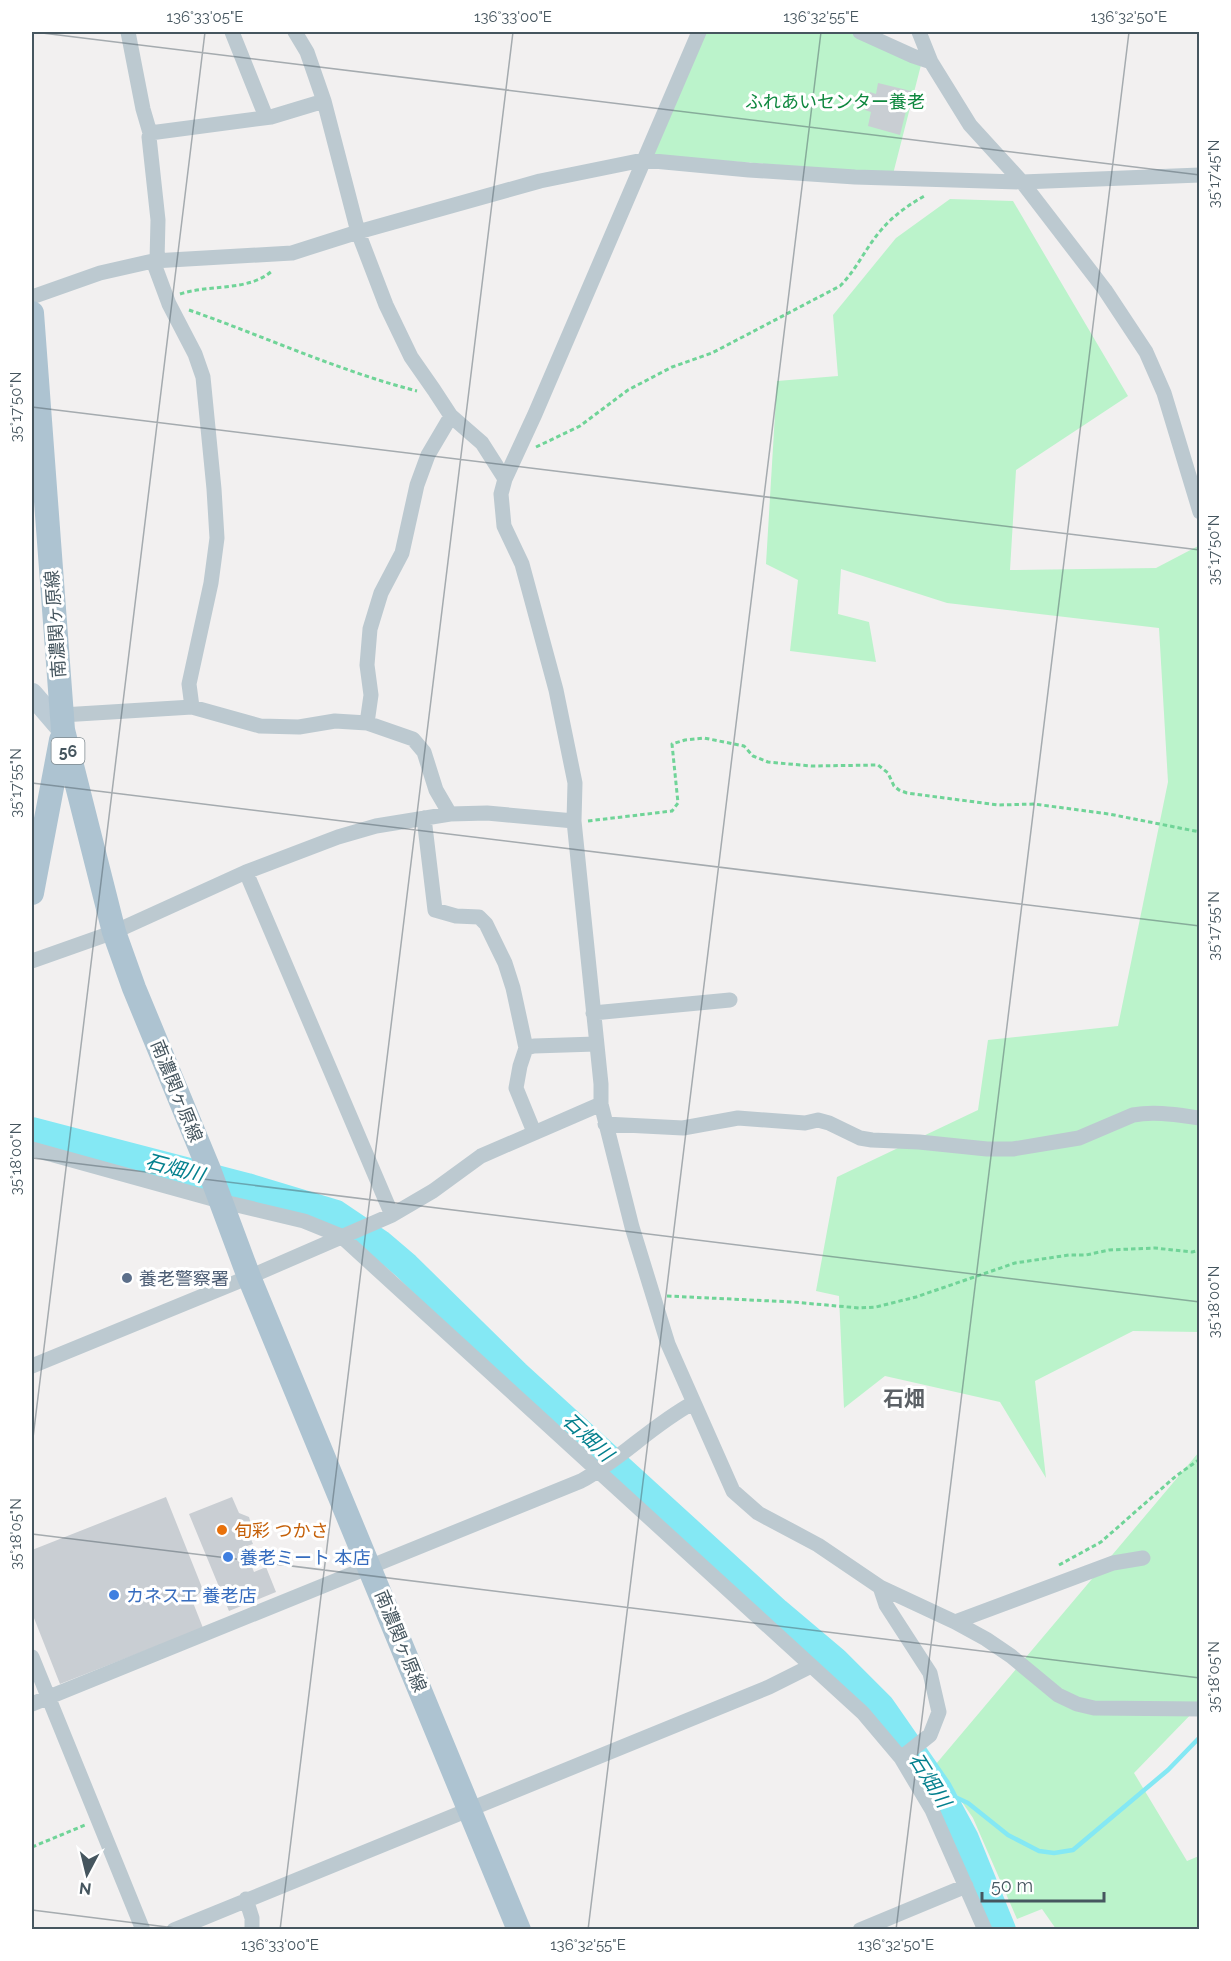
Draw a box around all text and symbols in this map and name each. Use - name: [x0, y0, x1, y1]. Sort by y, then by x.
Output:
- text: 136°33'05"E: [167, 8, 243, 26]
- text: 136°33'00"E: [474, 8, 552, 26]
- text: 136°32'55"E: [783, 8, 859, 26]
- text: 136°32'50"E: [1091, 8, 1167, 26]
- park label: ふれあいセンター養老: [745, 91, 925, 112]
- text: 35°17'45"N: [1205, 140, 1223, 208]
- text: 35°17'50"N: [7, 372, 25, 442]
- text: 35°17'50"N: [1205, 515, 1223, 585]
- street label: 南濃関ヶ原線: [41, 569, 69, 679]
- road number: 56: [52, 738, 84, 764]
- text: 35°17'55"N: [7, 748, 25, 818]
- text: 35°17'55"N: [1205, 891, 1223, 961]
- street label: 南濃関ヶ原線: [147, 1037, 207, 1145]
- text: 35°18'00"N: [7, 1123, 25, 1195]
- water label: 石畑川: [143, 1149, 209, 1188]
- text: 35°18'00"N: [1205, 1266, 1223, 1338]
- place label: 養老警察署: [139, 1268, 229, 1289]
- marker: 養老警察署: [120, 1271, 134, 1285]
- district label: 石畑: [883, 1386, 925, 1411]
- water label: 石畑川: [558, 1408, 620, 1468]
- text: 35°18'05"N: [7, 1498, 25, 1570]
- place label: 旬彩 つかさ: [234, 1520, 329, 1541]
- marker: 旬彩 つかさ: [215, 1523, 229, 1537]
- place label: 養老ミート 本店: [240, 1547, 371, 1568]
- marker: 養老ミート 本店: [221, 1550, 235, 1564]
- place label: カネスエ 養老店: [126, 1585, 257, 1606]
- street label: 南濃関ヶ原線: [371, 1587, 431, 1695]
- marker: カネスエ 養老店: [107, 1588, 121, 1602]
- text: 35°18'05"N: [1205, 1641, 1223, 1713]
- water label: 石畑川: [904, 1748, 957, 1813]
- north arrow: [57, 1844, 117, 1904]
- scale bar: [982, 1865, 1104, 1903]
- text: 50 m: [991, 1875, 1033, 1896]
- text: N: [78, 1878, 92, 1899]
- text: 136°33'00"E: [241, 1936, 319, 1954]
- text: 136°32'55"E: [550, 1936, 626, 1954]
- text: 136°32'50"E: [858, 1936, 934, 1954]

